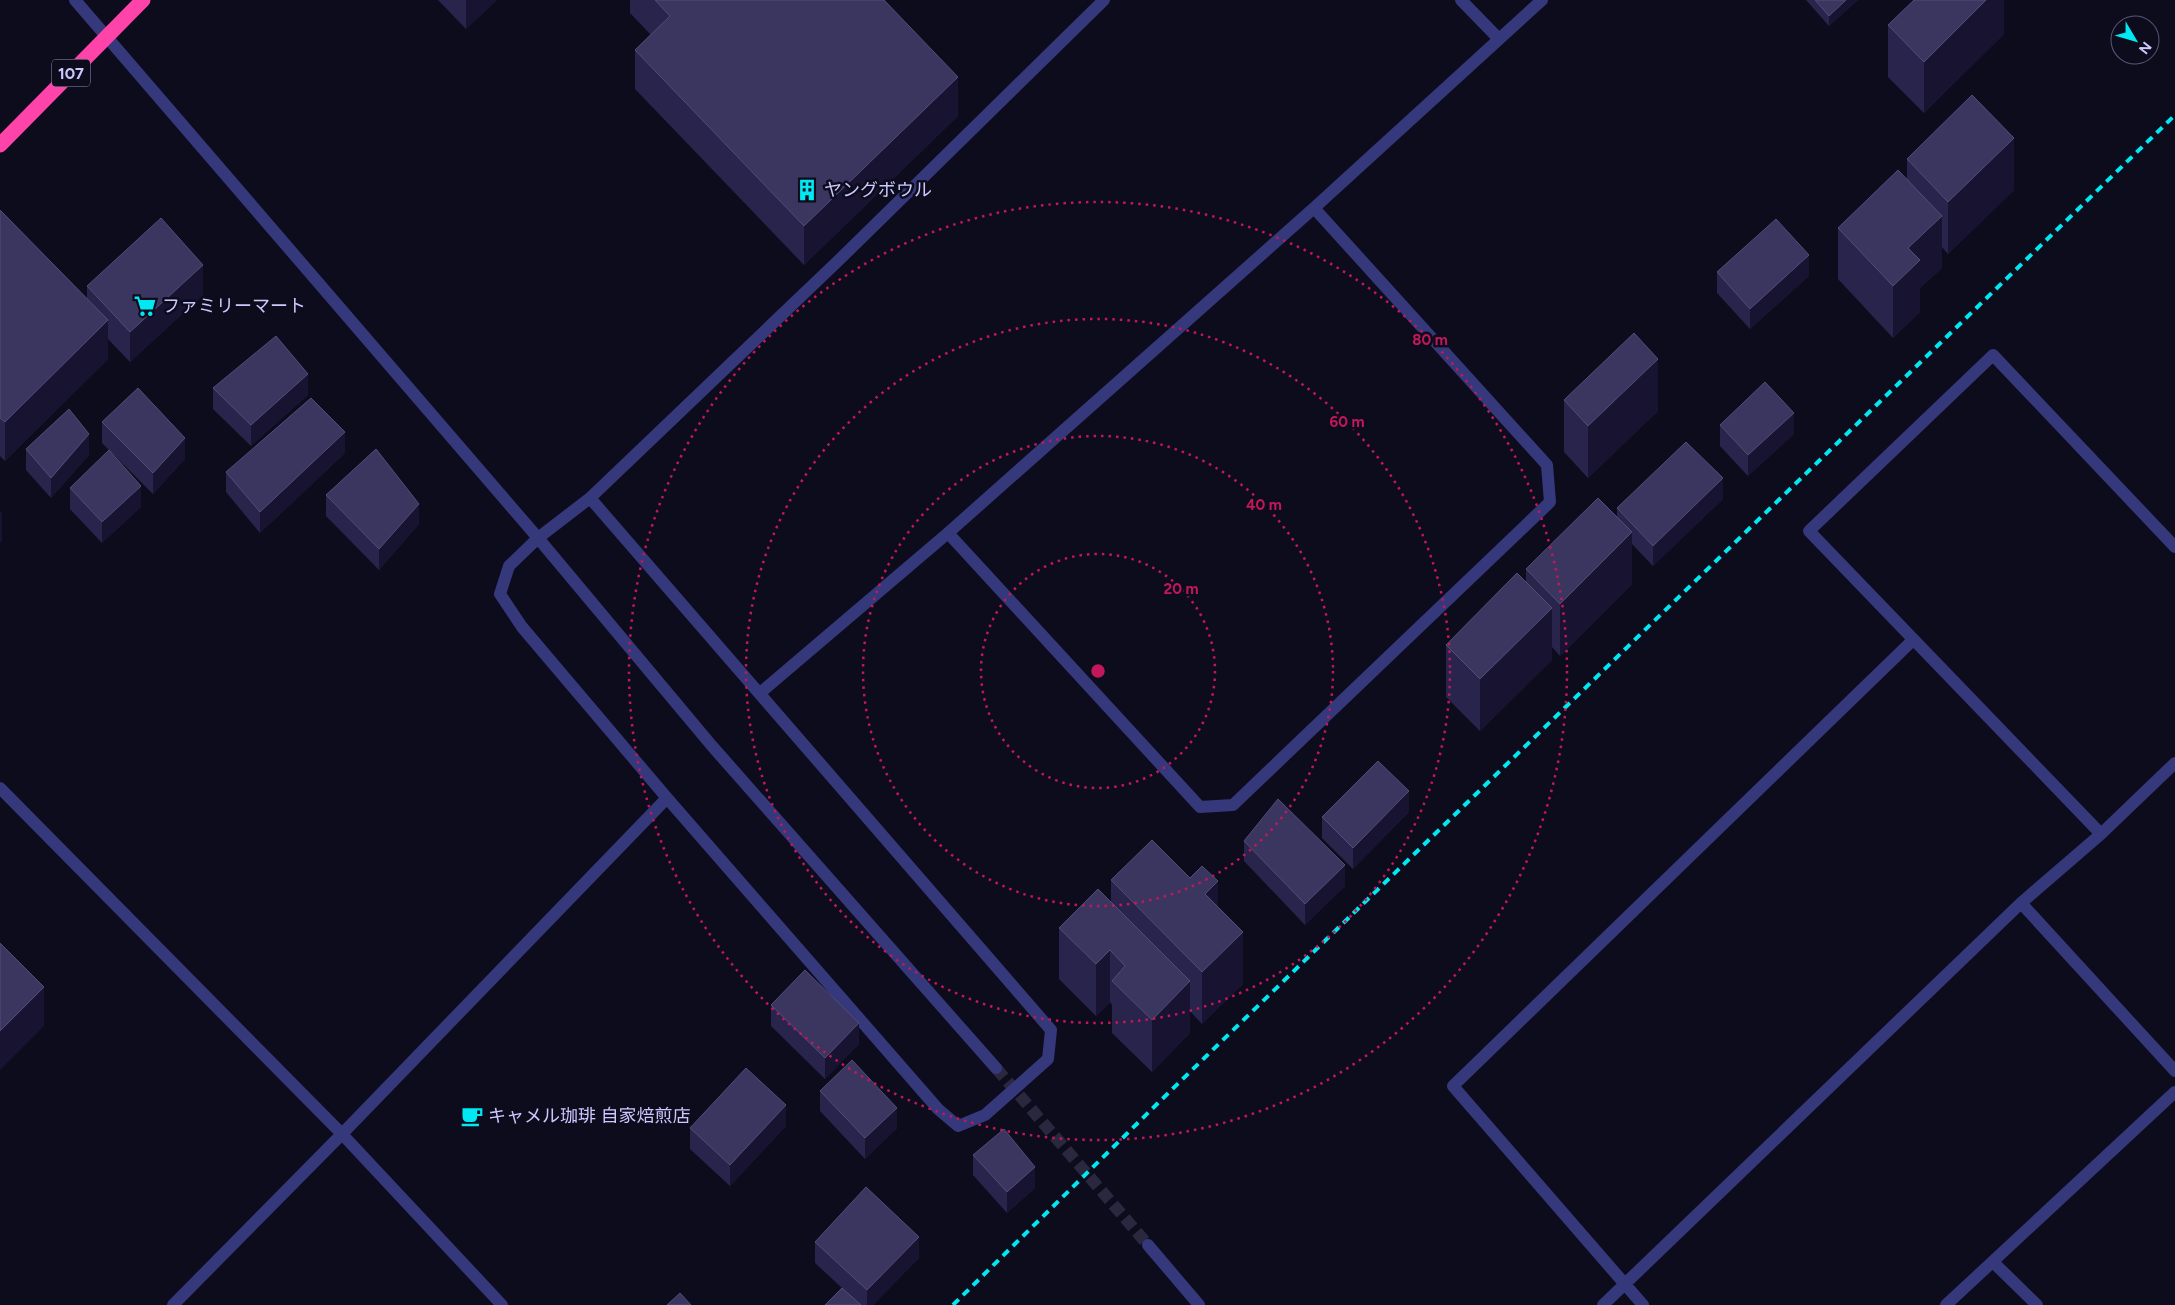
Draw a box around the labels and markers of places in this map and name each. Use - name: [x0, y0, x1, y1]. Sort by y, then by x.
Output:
- building icon: ヤングボウル: [794, 177, 820, 203]
- place label: ヤングボウル: [824, 179, 932, 201]
- supermarket icon: ファミリーマート: [132, 293, 158, 319]
- place label: ファミリーマート: [162, 295, 306, 317]
- centre of rings: [1089, 662, 1107, 680]
- cafe icon: キャメル珈琲 自家焙煎店: [459, 1103, 485, 1129]
- place label: キャメル珈琲 自家焙煎店: [488, 1105, 690, 1127]

